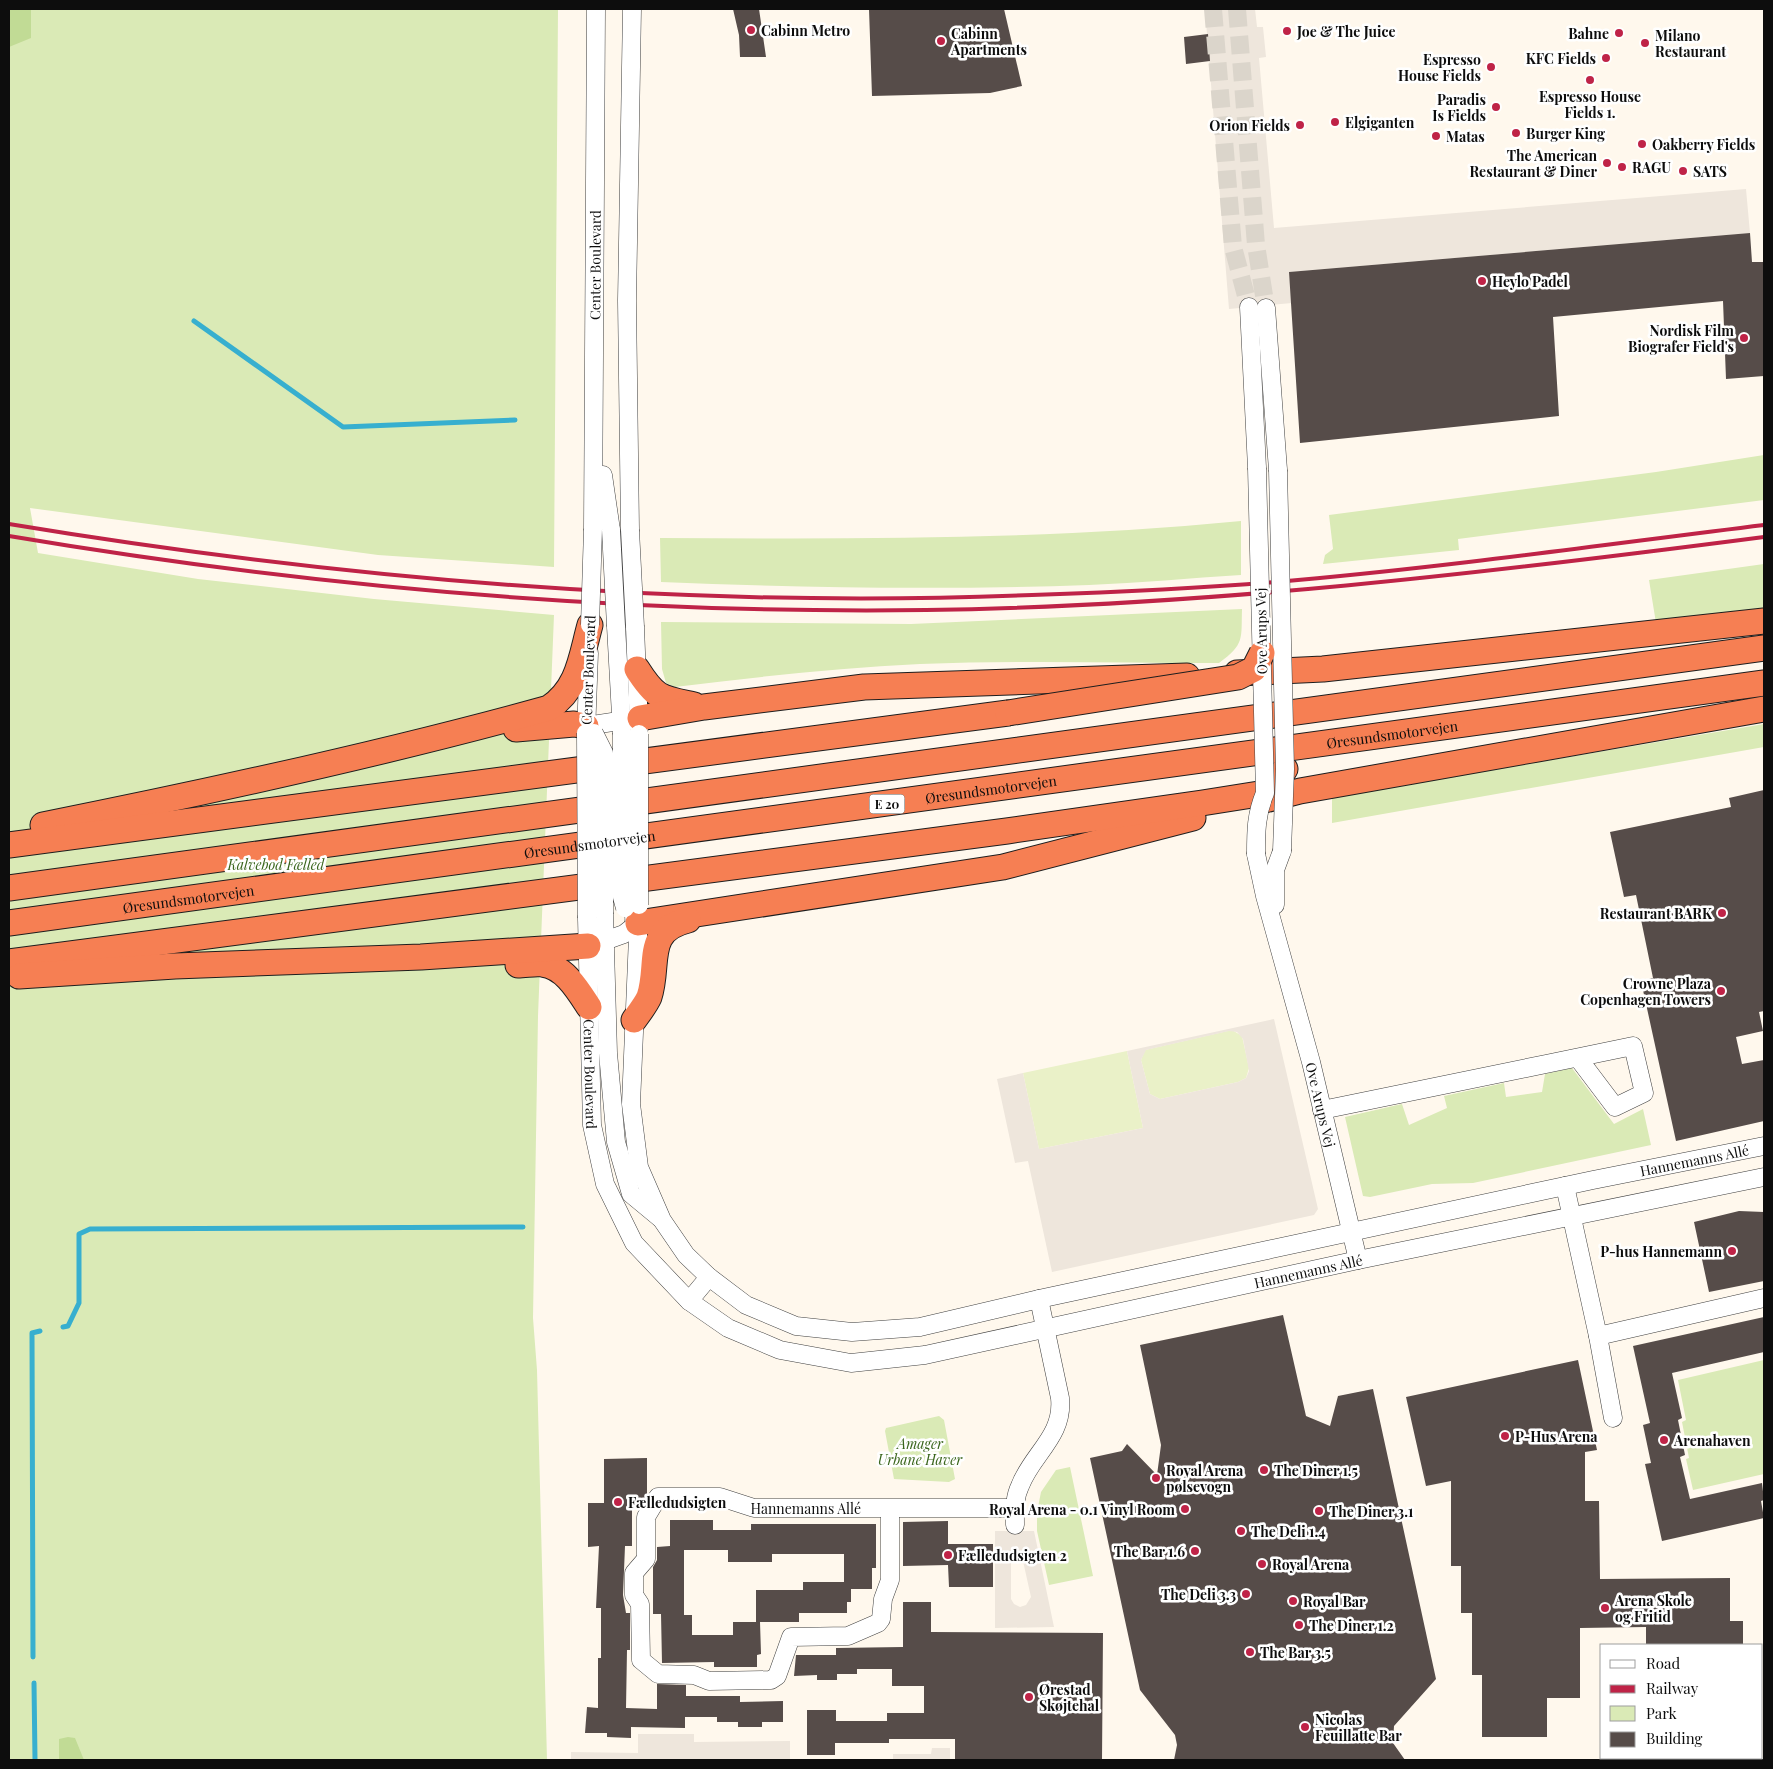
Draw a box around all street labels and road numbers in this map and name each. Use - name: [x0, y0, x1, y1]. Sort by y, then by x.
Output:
- street label: Center Boulevard: [585, 210, 604, 320]
- street label: Ove Arups Vej: [1251, 588, 1271, 674]
- street label: Center Boulevard: [577, 615, 599, 725]
- street label: Øresundsmotorvejen: [1325, 715, 1460, 752]
- street label: Øresundsmotorvejen: [924, 770, 1058, 807]
- road number: E 20: [870, 794, 904, 814]
- street label: Øresundsmotorvejen: [523, 825, 657, 862]
- street label: Øresundsmotorvejen: [121, 880, 256, 917]
- street label: Center Boulevard: [580, 1019, 602, 1129]
- street label: Ove Arups Vej: [1302, 1060, 1340, 1149]
- street label: Hannemanns Allé: [1638, 1140, 1750, 1180]
- street label: Hannemanns Allé: [1252, 1250, 1364, 1292]
- street label: Hannemanns Allé: [750, 1499, 861, 1518]

